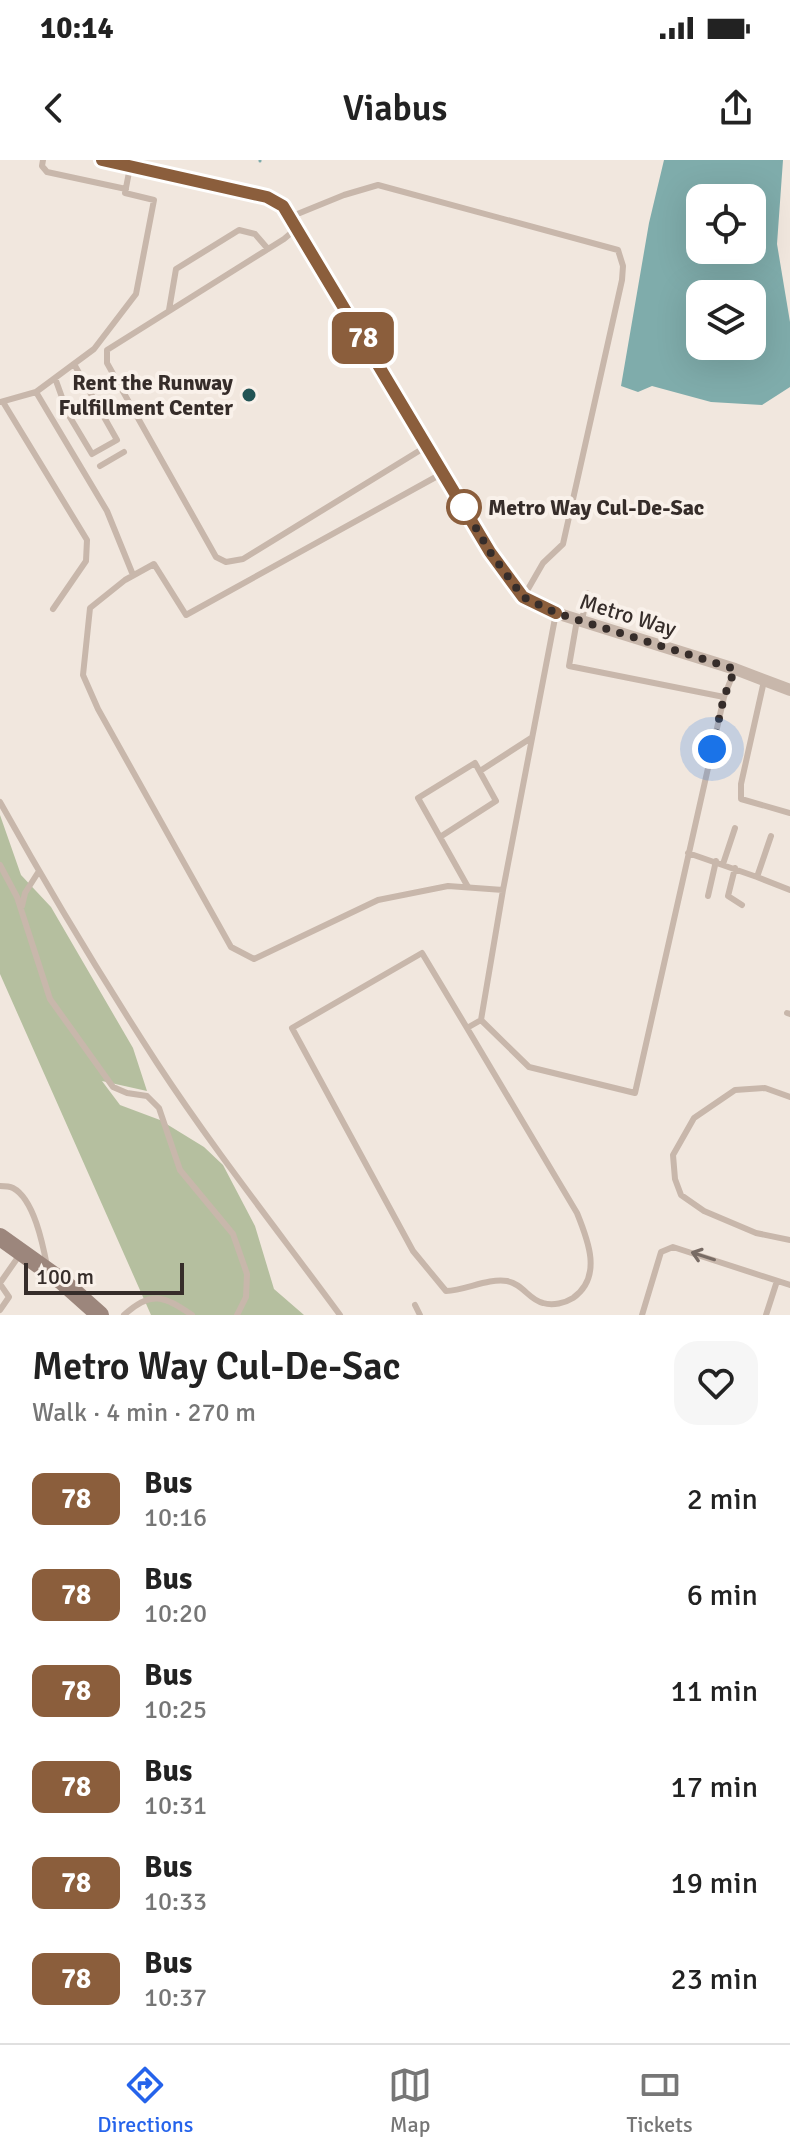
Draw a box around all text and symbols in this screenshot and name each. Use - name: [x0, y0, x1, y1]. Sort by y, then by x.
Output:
- text: 10:14: [40, 10, 114, 47]
- icon: back: [32, 86, 76, 130]
- text: Viabus: [343, 86, 447, 131]
- icon: share: [714, 86, 758, 130]
- map controls: [686, 184, 766, 360]
- button: locate: [686, 184, 766, 264]
- button: layers: [686, 280, 766, 360]
- line badge: 78: [327, 312, 399, 364]
- text: 78: [348, 321, 378, 355]
- place label: Rent the Runway Fulfillment Center: [59, 369, 233, 421]
- marker: Rent the Runway Fulfillment Center: [240, 386, 258, 404]
- marker: Metro Way Cul-De-Sac: [447, 490, 481, 524]
- place label: Metro Way Cul-De-Sac: [488, 494, 704, 521]
- street label: Metro Way: [576, 588, 680, 643]
- your location: [692, 729, 732, 769]
- one-way arrow: [691, 1248, 716, 1263]
- scale bar: [24, 1259, 184, 1295]
- text: 100 m: [36, 1263, 94, 1290]
- button: heart: [674, 1341, 758, 1425]
- text: Metro Way Cul-De-Sac: [32, 1343, 400, 1390]
- text: Walk · 4 min · 270 m: [32, 1397, 256, 1429]
- text: Bus: [144, 1465, 192, 1502]
- text: 2 min: [687, 1481, 758, 1518]
- text: 78: [61, 1482, 91, 1516]
- text: 10:16: [144, 1502, 207, 1534]
- text: Bus: [144, 1561, 192, 1598]
- text: 6 min: [687, 1577, 758, 1614]
- text: 78: [61, 1578, 91, 1612]
- text: 10:20: [144, 1598, 207, 1630]
- text: Bus: [144, 1657, 192, 1694]
- text: 11 min: [671, 1673, 758, 1710]
- text: 78: [61, 1674, 91, 1708]
- text: 10:25: [144, 1694, 207, 1726]
- text: Bus: [144, 1753, 192, 1790]
- text: 17 min: [671, 1769, 758, 1806]
- text: 78: [61, 1770, 91, 1804]
- text: 10:31: [144, 1790, 207, 1822]
- text: Bus: [144, 1849, 192, 1886]
- text: 19 min: [671, 1865, 758, 1902]
- text: 78: [61, 1866, 91, 1900]
- text: 10:33: [144, 1886, 207, 1918]
- text: Bus: [144, 1945, 192, 1982]
- text: 23 min: [671, 1961, 758, 1998]
- text: 78: [61, 1962, 91, 1996]
- text: 10:37: [144, 1982, 207, 2014]
- tab: Directions: [97, 2063, 193, 2138]
- tab: Map: [388, 2063, 432, 2138]
- tab: Tickets: [627, 2063, 693, 2138]

